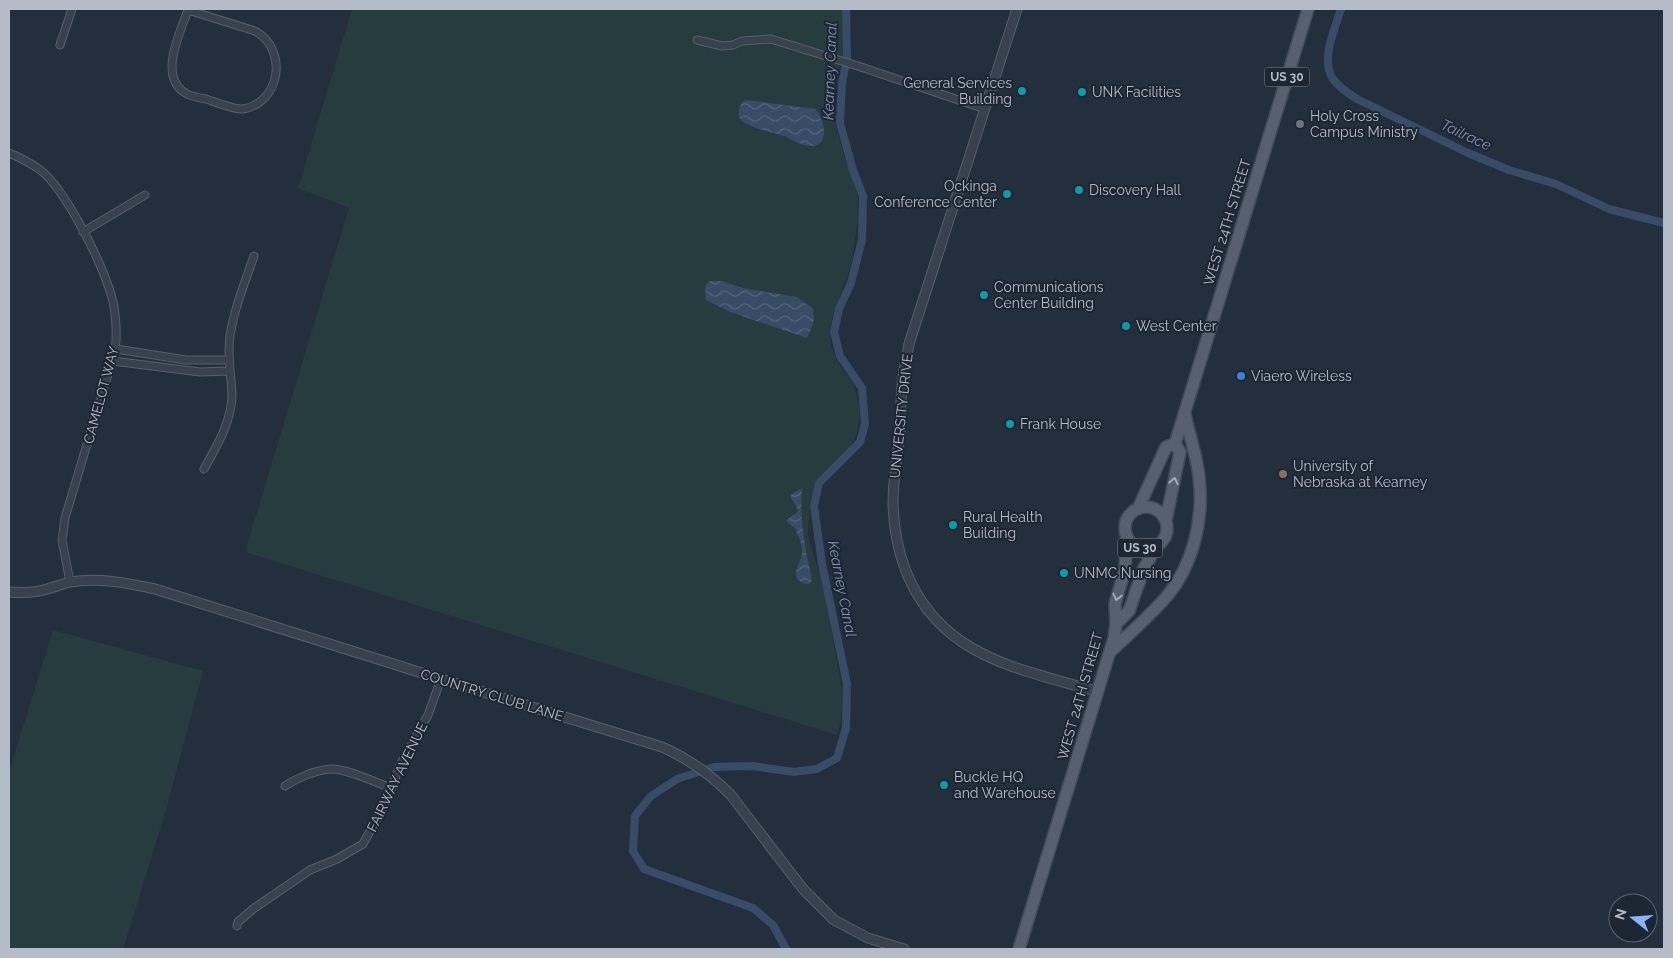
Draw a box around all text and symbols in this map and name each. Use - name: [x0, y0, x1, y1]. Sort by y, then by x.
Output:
- water label: Kearney Canal: [819, 22, 841, 120]
- road number: US 30: [1264, 68, 1310, 86]
- place label: General Services Building: [903, 75, 1012, 107]
- place label: UNK Facilities: [1092, 84, 1181, 100]
- marker: General Services Building: [1016, 85, 1028, 97]
- marker: UNK Facilities: [1076, 86, 1088, 98]
- place label: Holy Cross Campus Ministry: [1310, 108, 1418, 140]
- water label: Tailrace: [1438, 116, 1494, 154]
- marker: Holy Cross Campus Ministry: [1294, 118, 1306, 130]
- street label: WEST 24TH STREET: [1200, 156, 1254, 287]
- place label: Ockinga Conference Center: [874, 178, 997, 210]
- place label: Discovery Hall: [1089, 182, 1181, 198]
- marker: Discovery Hall: [1073, 184, 1085, 196]
- marker: Ockinga Conference Center: [1001, 188, 1013, 200]
- place label: Communications Center Building: [994, 279, 1104, 311]
- marker: Communications Center Building: [978, 289, 990, 301]
- place label: West Center: [1136, 318, 1217, 334]
- marker: West Center: [1120, 320, 1132, 332]
- street label: CAMELOT WAY: [80, 345, 122, 445]
- street label: UNIVERSITY DRIVE: [886, 353, 916, 479]
- place label: Viaero Wireless: [1251, 368, 1352, 384]
- marker: Viaero Wireless: [1235, 370, 1247, 382]
- place label: Frank House: [1020, 416, 1101, 432]
- marker: Frank House: [1004, 418, 1016, 430]
- place label: University of Nebraska at Kearney: [1293, 458, 1428, 490]
- marker: University of Nebraska at Kearney: [1277, 468, 1289, 480]
- one-way arrow: [1168, 477, 1178, 486]
- place label: Rural Health Building: [963, 509, 1043, 541]
- marker: Rural Health Building: [947, 519, 959, 531]
- road number: US 30: [1118, 538, 1162, 558]
- water label: Kearney Canal: [824, 539, 860, 639]
- place label: UNMC Nursing: [1074, 565, 1172, 581]
- marker: UNMC Nursing: [1058, 567, 1070, 579]
- one-way arrow: [1112, 593, 1123, 602]
- street label: WEST 24TH STREET: [1054, 630, 1106, 762]
- street label: COUNTRY CLUB LANE: [419, 666, 565, 724]
- street label: FAIRWAY AVENUE: [364, 720, 430, 834]
- place label: Buckle HQ and Warehouse: [954, 769, 1056, 801]
- marker: Buckle HQ and Warehouse: [938, 779, 950, 791]
- north arrow: [1608, 893, 1658, 943]
- text: N: [1611, 907, 1630, 922]

